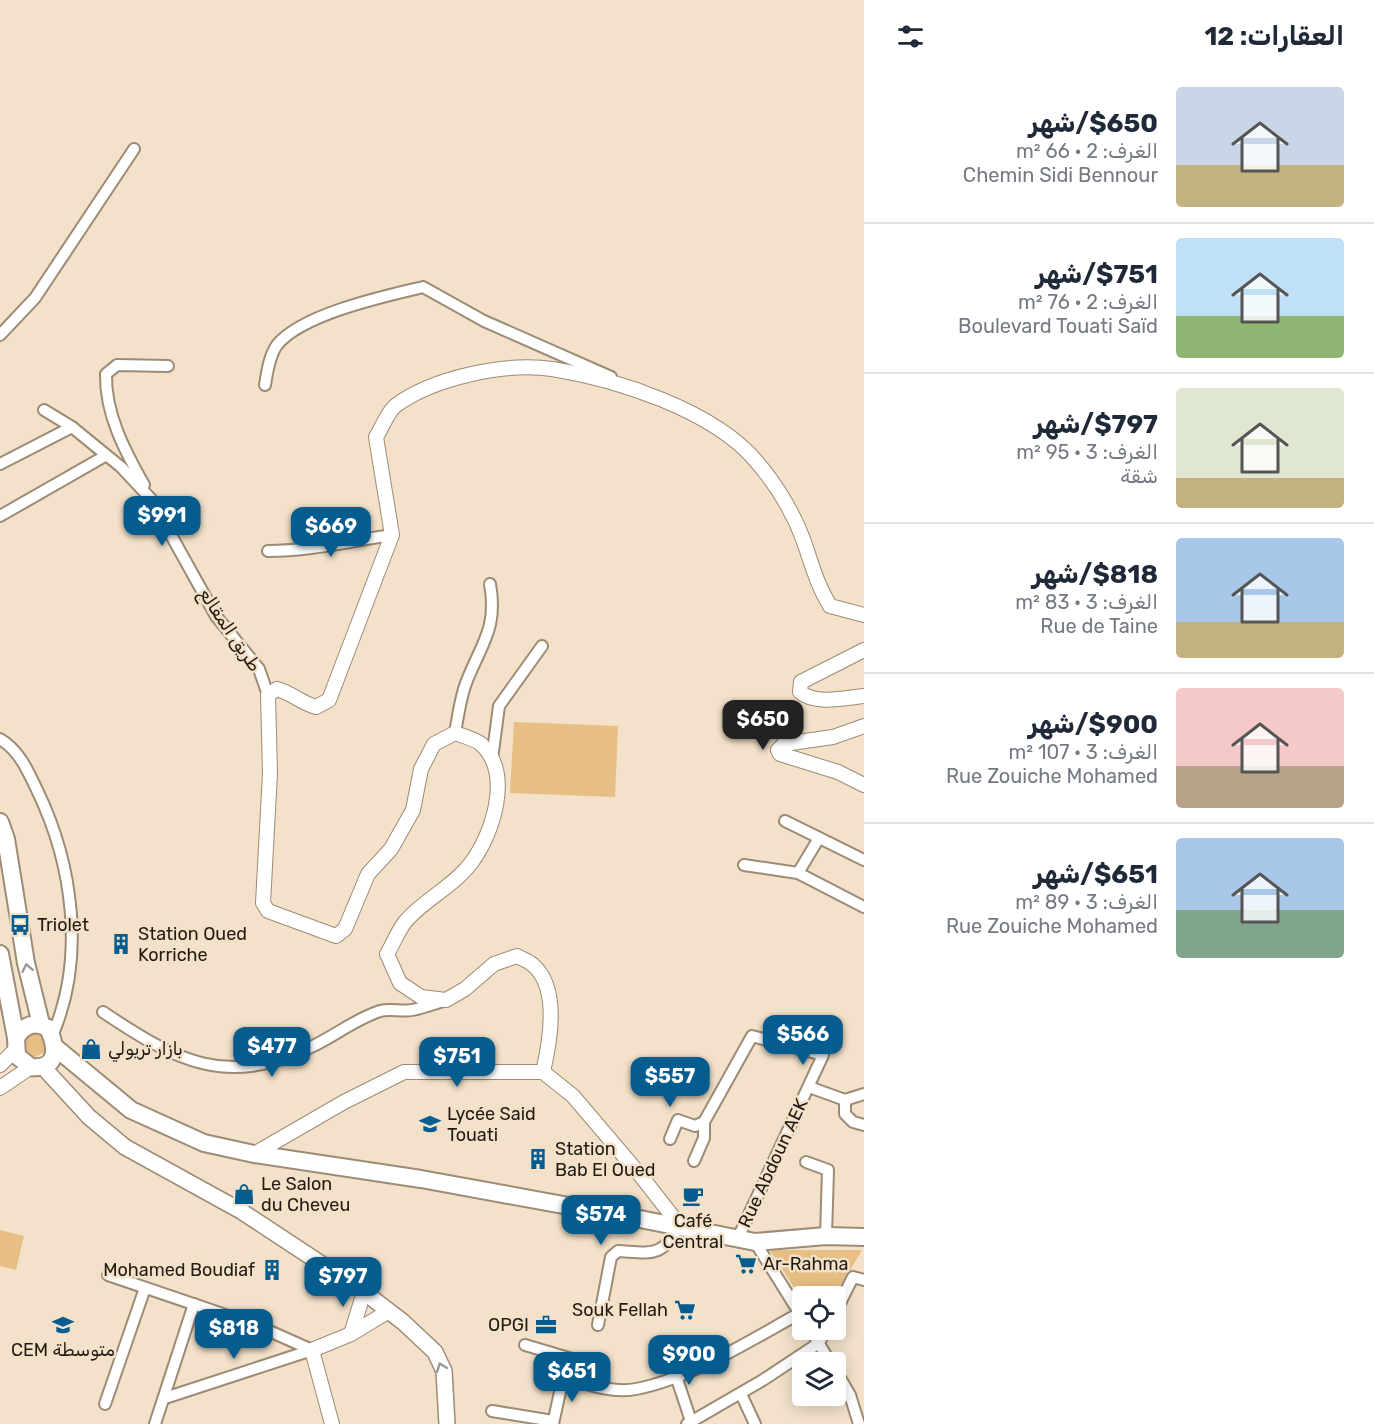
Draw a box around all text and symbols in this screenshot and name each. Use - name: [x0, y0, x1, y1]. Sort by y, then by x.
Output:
- icon: filters: [894, 20, 927, 53]
- text: العقارات: 12: [1204, 21, 1344, 52]
- text: $650/شهر: [1029, 108, 1158, 139]
- icon: home: [1224, 111, 1296, 183]
- text: الغرف: 2 · 66 m²: [1016, 139, 1158, 163]
- text: Chemin Sidi Bennour: [963, 163, 1158, 187]
- text: $751/شهر: [1036, 259, 1158, 290]
- icon: home: [1224, 262, 1296, 334]
- text: الغرف: 2 · 76 m²: [1018, 290, 1158, 314]
- text: Boulevard Touati Saïd: [958, 314, 1158, 338]
- text: $797/شهر: [1034, 409, 1158, 440]
- icon: home: [1224, 412, 1296, 484]
- text: الغرف: 3 · 95 m²: [1016, 440, 1158, 464]
- text: شقة: [1120, 464, 1158, 488]
- pin: $991: [126, 496, 198, 547]
- text: $991: [138, 503, 186, 527]
- pin: $669: [295, 507, 367, 558]
- text: $669: [305, 514, 357, 538]
- text: $818/شهر: [1032, 559, 1158, 590]
- icon: home: [1224, 562, 1296, 634]
- street label: طريق المقالع: [192, 584, 266, 677]
- text: الغرف: 3 · 83 m²: [1015, 590, 1158, 614]
- text: Rue de Taine: [1040, 614, 1158, 638]
- pin: $650: [727, 700, 799, 751]
- text: $650: [737, 707, 789, 731]
- text: $900/شهر: [1028, 709, 1158, 740]
- icon: home: [1224, 712, 1296, 784]
- text: الغرف: 3 · 107 m²: [1008, 740, 1158, 764]
- text: Rue Zouiche Mohamed: [946, 764, 1158, 788]
- text: $651/شهر: [1034, 859, 1158, 890]
- icon: home: [1224, 862, 1296, 934]
- text: الغرف: 3 · 89 m²: [1015, 890, 1158, 914]
- bus stop icon: Triolet: [8, 913, 32, 937]
- place label: Triolet: [37, 914, 89, 936]
- text: Rue Zouiche Mohamed: [946, 914, 1158, 938]
- place label: Station Oued Korriche: [138, 923, 247, 966]
- building icon: Station Oued Korriche: [109, 932, 133, 956]
- one-way arrow: [21, 963, 34, 973]
- pin: $566: [767, 1015, 839, 1066]
- text: $566: [777, 1022, 829, 1046]
- pin: $477: [236, 1027, 308, 1078]
- text: $477: [247, 1034, 297, 1058]
- shop icon: بازار تريولي: [79, 1037, 103, 1061]
- pin: $751: [421, 1037, 493, 1088]
- place label: بازار تريولي: [108, 1038, 183, 1062]
- text: $751: [433, 1044, 481, 1068]
- pin: $557: [634, 1057, 706, 1108]
- text: $557: [645, 1064, 695, 1088]
- street label: Rue Abdoun AEK: [733, 1095, 813, 1231]
- place label: Lycée Said Touati: [447, 1103, 536, 1146]
- school or university icon: Lycée Said Touati: [418, 1112, 442, 1136]
- place label: Station Bab El Oued: [555, 1138, 656, 1181]
- building icon: Station Bab El Oued: [526, 1147, 550, 1171]
- place label: Le Salon du Cheveu: [261, 1173, 350, 1216]
- shop icon: Le Salon du Cheveu: [232, 1182, 256, 1206]
- cafe icon: Café Central: [681, 1184, 705, 1208]
- pin: $574: [565, 1195, 637, 1246]
- text: $574: [576, 1202, 626, 1226]
- place label: Café Central: [663, 1210, 723, 1253]
- supermarket icon: Ar-Rahma: [734, 1252, 758, 1276]
- place label: Ar-Rahma: [763, 1253, 848, 1275]
- pin: $797: [307, 1257, 379, 1308]
- building icon: Mohamed Boudiaf: [260, 1258, 284, 1282]
- place label: Mohamed Boudiaf: [103, 1259, 255, 1281]
- text: $797: [318, 1264, 368, 1288]
- map controls: [792, 1286, 846, 1406]
- button: locate: [792, 1286, 846, 1340]
- supermarket icon: Souk Fellah: [673, 1298, 697, 1322]
- place label: Souk Fellah: [572, 1299, 668, 1321]
- pin: $818: [198, 1309, 270, 1360]
- school or university icon: CEM متوسطة: [51, 1313, 75, 1337]
- office icon: OPGI: [534, 1313, 558, 1337]
- place label: OPGI: [488, 1314, 529, 1336]
- text: $818: [209, 1316, 259, 1340]
- pin: $900: [653, 1335, 725, 1386]
- place label: CEM متوسطة: [11, 1339, 115, 1361]
- text: $900: [662, 1342, 716, 1366]
- pin: $651: [536, 1352, 608, 1403]
- button: layers: [792, 1352, 846, 1406]
- text: $651: [547, 1359, 597, 1383]
- one-way arrow: [436, 1362, 448, 1373]

